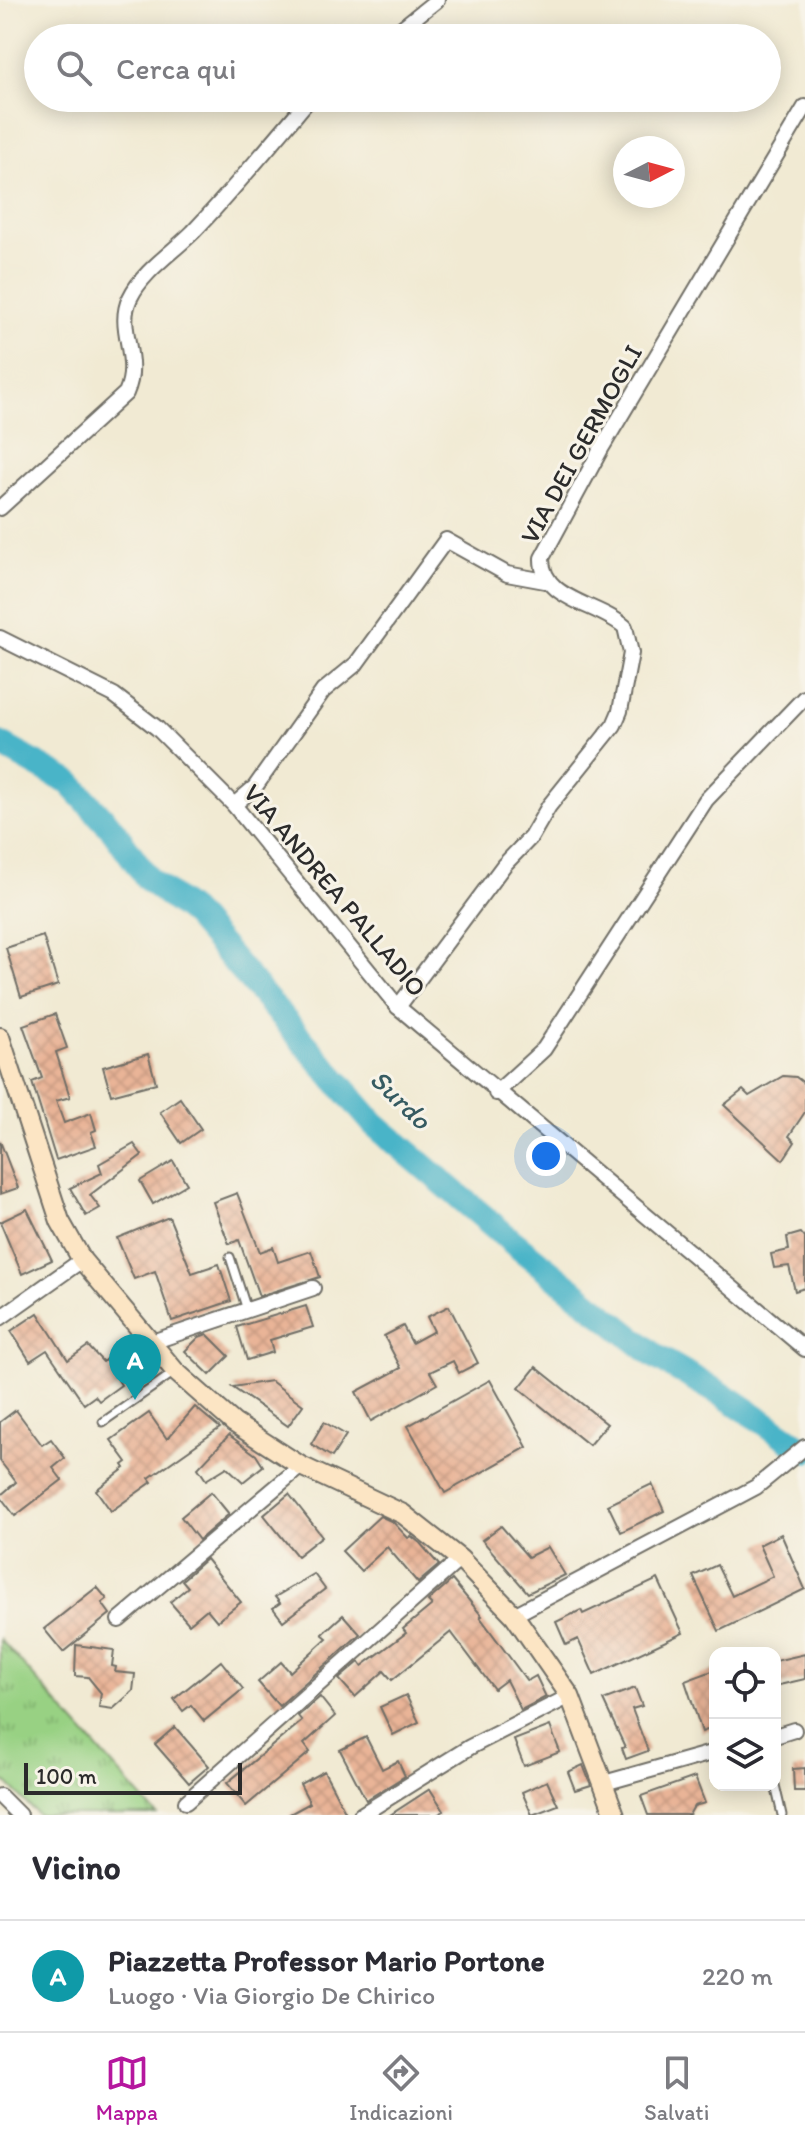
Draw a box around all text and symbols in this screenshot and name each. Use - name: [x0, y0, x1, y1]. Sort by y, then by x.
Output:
- search box: [24, 24, 781, 112]
- icon: search: [52, 46, 96, 90]
- text: Cerca qui: [116, 50, 236, 87]
- north arrow: [613, 136, 685, 208]
- street label: VIA DEI GERMOGLI: [513, 339, 649, 549]
- street label: VIA ANDREA PALLADIO: [237, 777, 433, 1003]
- water label: Surdo: [363, 1062, 439, 1137]
- your location: [526, 1136, 566, 1176]
- pin: A: [109, 1334, 161, 1400]
- map controls: [709, 1647, 781, 1791]
- button: locate: [709, 1647, 781, 1719]
- button: layers: [709, 1719, 781, 1791]
- scale bar: [24, 1759, 242, 1795]
- text: 100 m: [36, 1763, 97, 1790]
- text: Vicino: [32, 1847, 121, 1888]
- text: Piazzetta Professor Mario Portone: [108, 1942, 545, 1979]
- text: A: [50, 1960, 66, 1992]
- text: 220 m: [702, 1960, 773, 1992]
- text: Luogo · Via Giorgio De Chirico: [108, 1979, 435, 2011]
- tab: Mappa: [96, 2051, 158, 2126]
- tab: Indicazioni: [349, 2051, 453, 2126]
- tab: Salvati: [644, 2051, 709, 2126]

